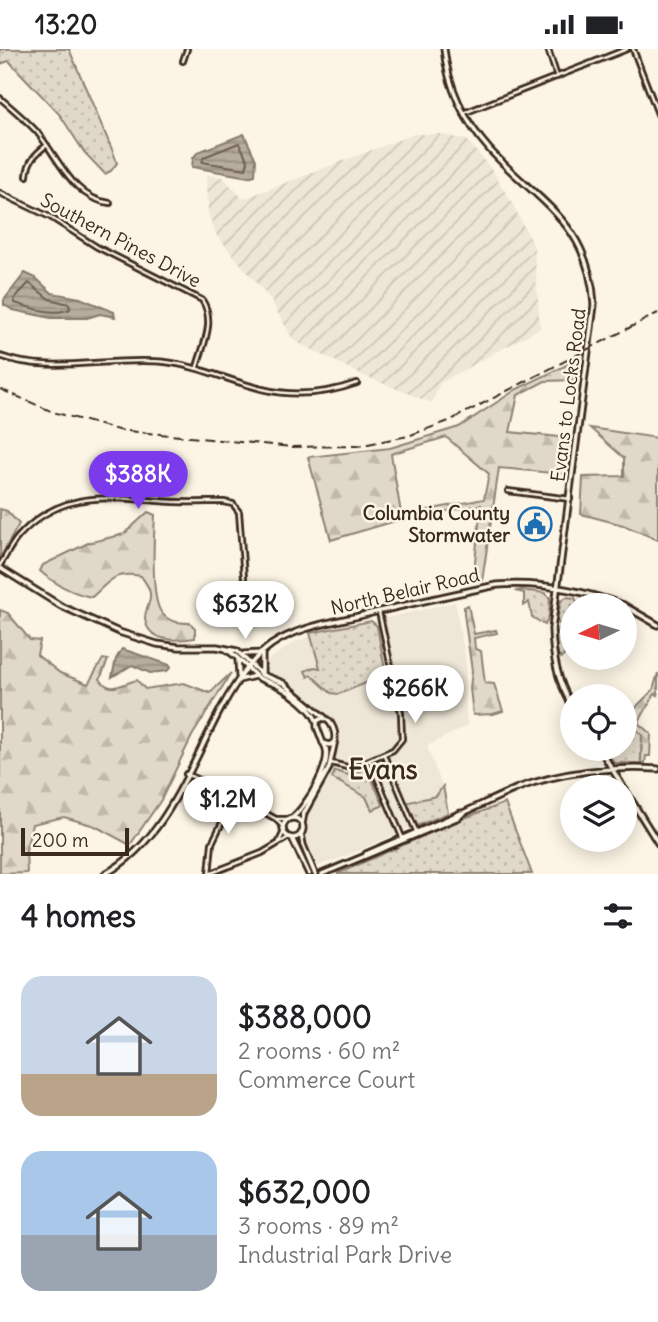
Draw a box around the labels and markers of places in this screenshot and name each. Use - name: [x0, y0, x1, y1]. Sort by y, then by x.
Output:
- pin: $388K: [89, 451, 187, 511]
- place label: Columbia County Stormwater: [363, 501, 510, 547]
- public building icon: Columbia County Stormwater: [516, 505, 554, 543]
- pin: $632K: [196, 581, 294, 641]
- pin: $266K: [366, 665, 464, 725]
- pin: $1.2M: [179, 777, 277, 836]

